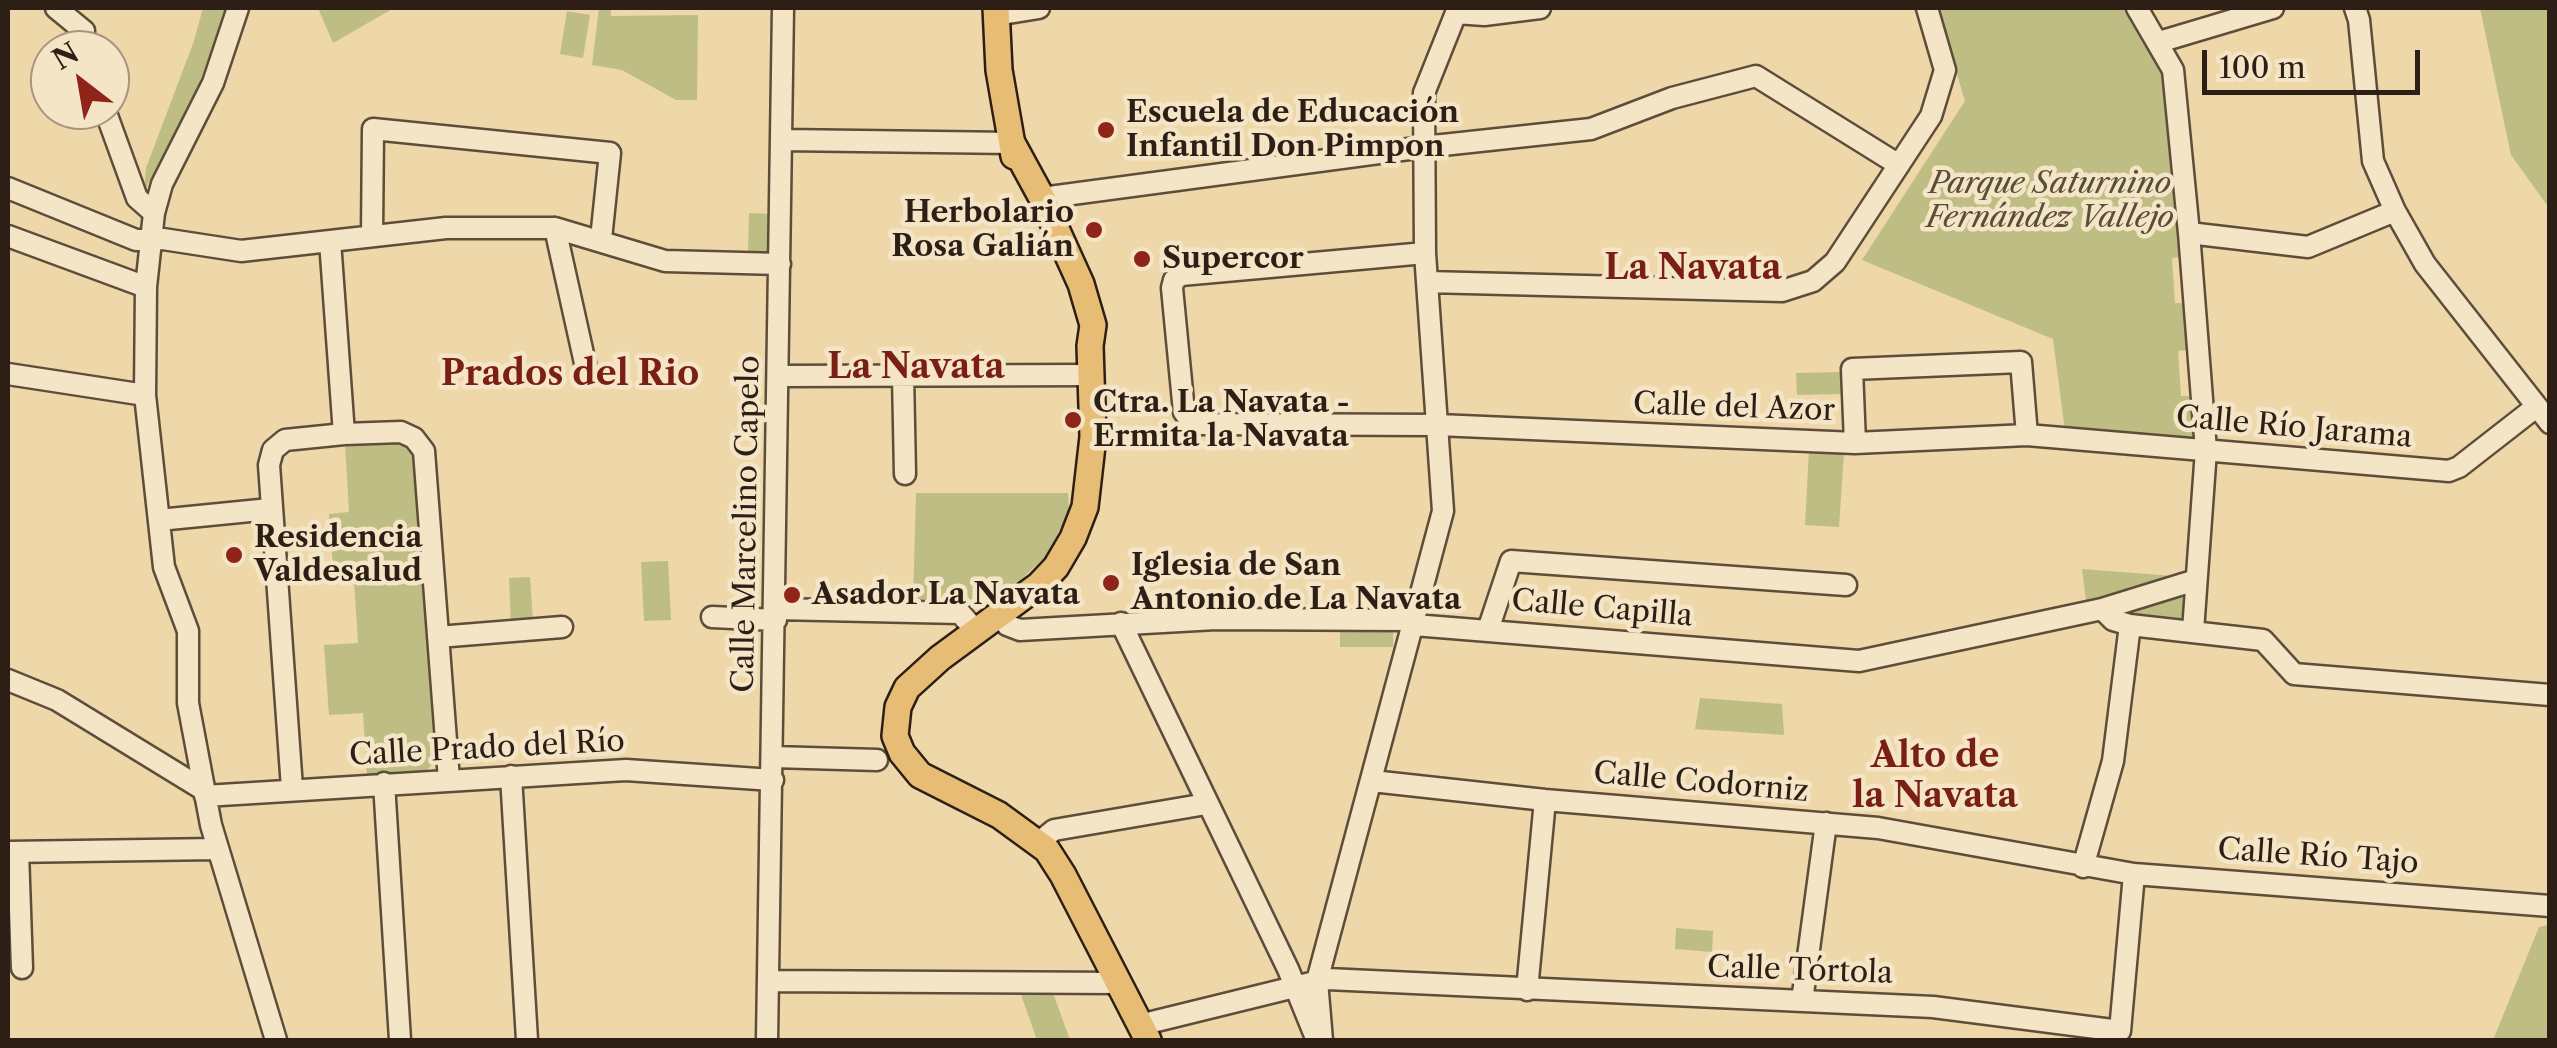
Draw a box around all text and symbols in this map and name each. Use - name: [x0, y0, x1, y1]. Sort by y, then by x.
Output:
- north arrow: [30, 30, 130, 130]
- scale bar: [2207, 30, 2424, 92]
- text: N: [46, 35, 85, 77]
- text: 100 m: [2219, 49, 2306, 86]
- place label: Escuela de Educación Infantil Don Pimpon: [1126, 95, 1459, 166]
- marker: Escuela de Educación Infantil Don Pimpon: [1095, 119, 1117, 141]
- park label: Parque Saturnino Fernández Vallejo: [1926, 166, 2174, 236]
- place label: Herbolario Rosa Galián: [891, 195, 1074, 266]
- marker: Herbolario Rosa Galián: [1083, 219, 1105, 241]
- place label: Supercor: [1162, 241, 1304, 277]
- marker: Supercor: [1131, 248, 1153, 270]
- district label: La Navata: [1604, 248, 1782, 290]
- district label: La Navata: [827, 347, 1005, 389]
- district label: Prados del Rio: [441, 354, 699, 396]
- street label: Calle Marcelino Capelo: [726, 355, 768, 693]
- place label: Ctra. La Navata - Ermita la Navata: [1093, 385, 1350, 456]
- street label: Calle del Azor: [1632, 386, 1836, 430]
- street label: Calle Río Jarama: [2174, 400, 2414, 456]
- marker: Ctra. La Navata - Ermita la Navata: [1062, 409, 1084, 431]
- place label: Residencia Valdesalud: [254, 520, 423, 590]
- marker: Residencia Valdesalud: [223, 544, 245, 566]
- place label: Iglesia de San Antonio de La Navata: [1131, 548, 1461, 618]
- marker: Iglesia de San Antonio de La Navata: [1100, 572, 1122, 594]
- place label: Asador La Navata: [812, 577, 1080, 613]
- street label: Calle Capilla: [1510, 583, 1694, 635]
- marker: Asador La Navata: [781, 584, 803, 606]
- street label: Calle Prado del Río: [348, 724, 626, 774]
- district label: Alto de la Navata: [1852, 736, 2018, 818]
- street label: Calle Codorniz: [1592, 756, 1810, 810]
- street label: Calle Río Tajo: [2216, 832, 2420, 882]
- street label: Calle Tórtola: [1706, 950, 1894, 992]

